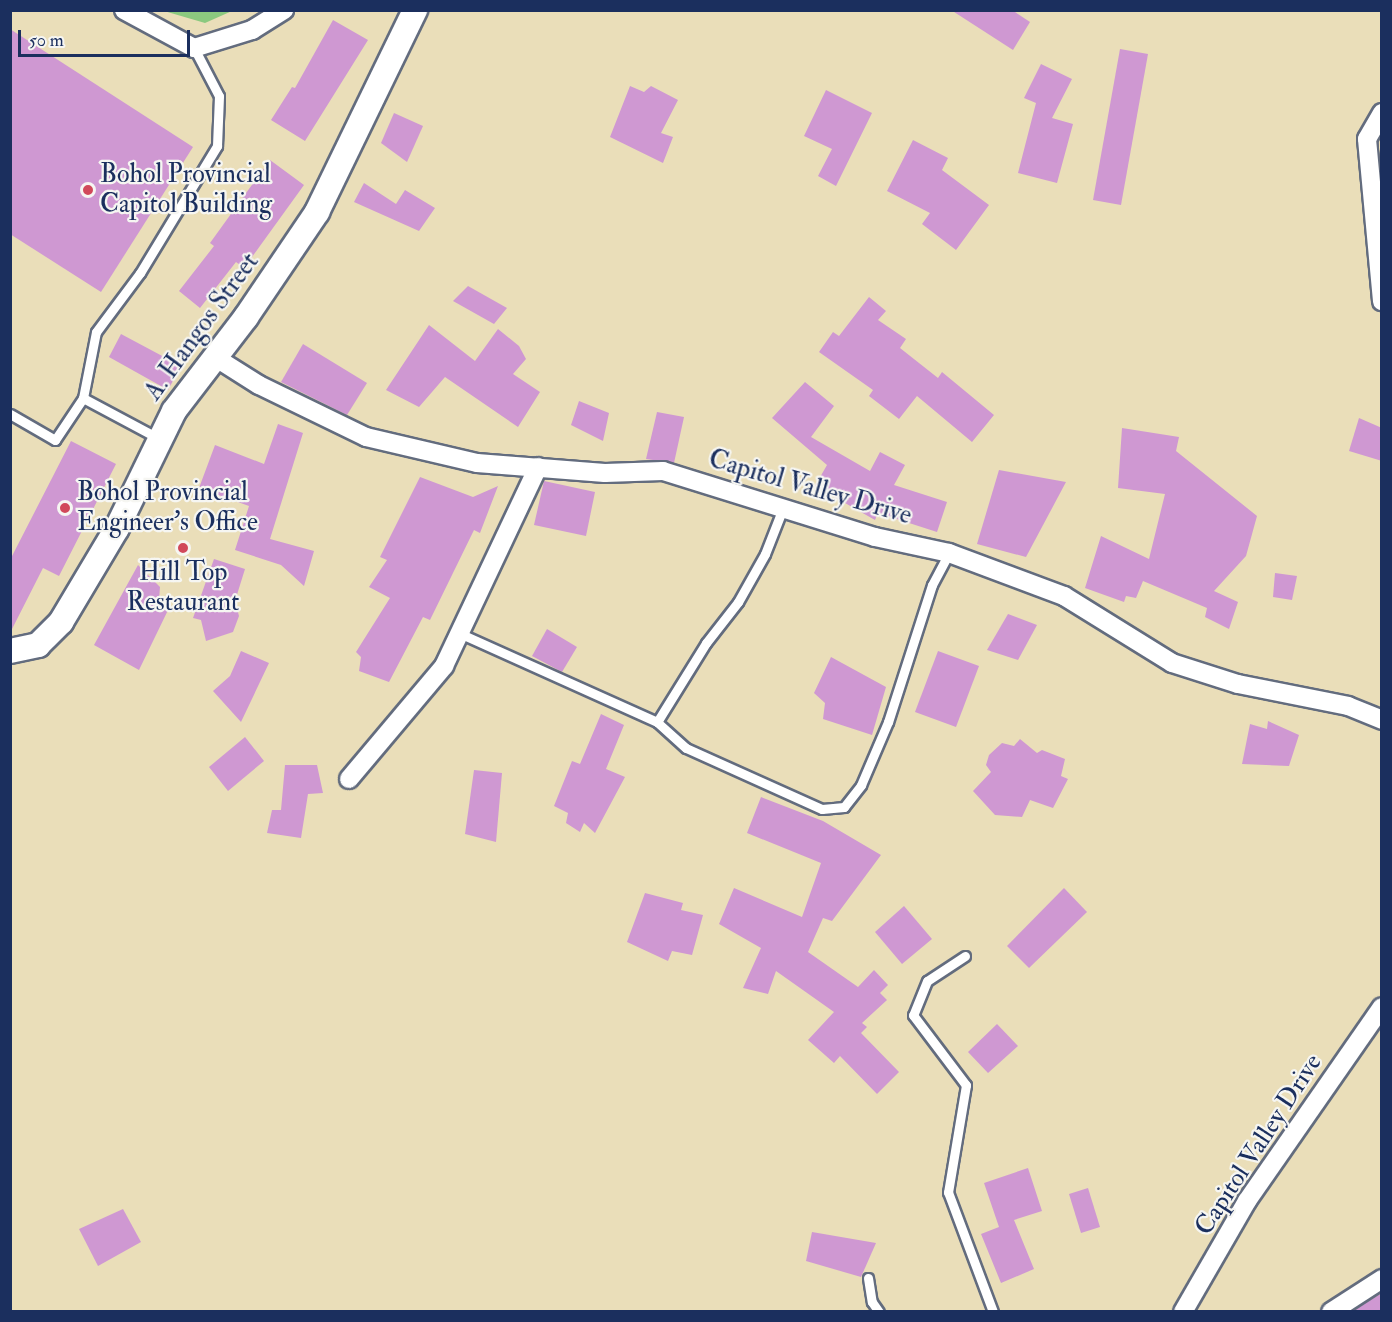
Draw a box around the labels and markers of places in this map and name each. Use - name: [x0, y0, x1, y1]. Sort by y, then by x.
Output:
- place label: Bohol Provincial Capitol Building: [100, 159, 272, 220]
- marker: Bohol Provincial Capitol Building: [81, 183, 95, 197]
- place label: Bohol Provincial Engineer's Office: [77, 477, 258, 538]
- marker: Bohol Provincial Engineer's Office: [58, 501, 72, 515]
- marker: Hill Top Restaurant: [176, 541, 190, 555]
- place label: Hill Top Restaurant: [127, 557, 239, 618]

